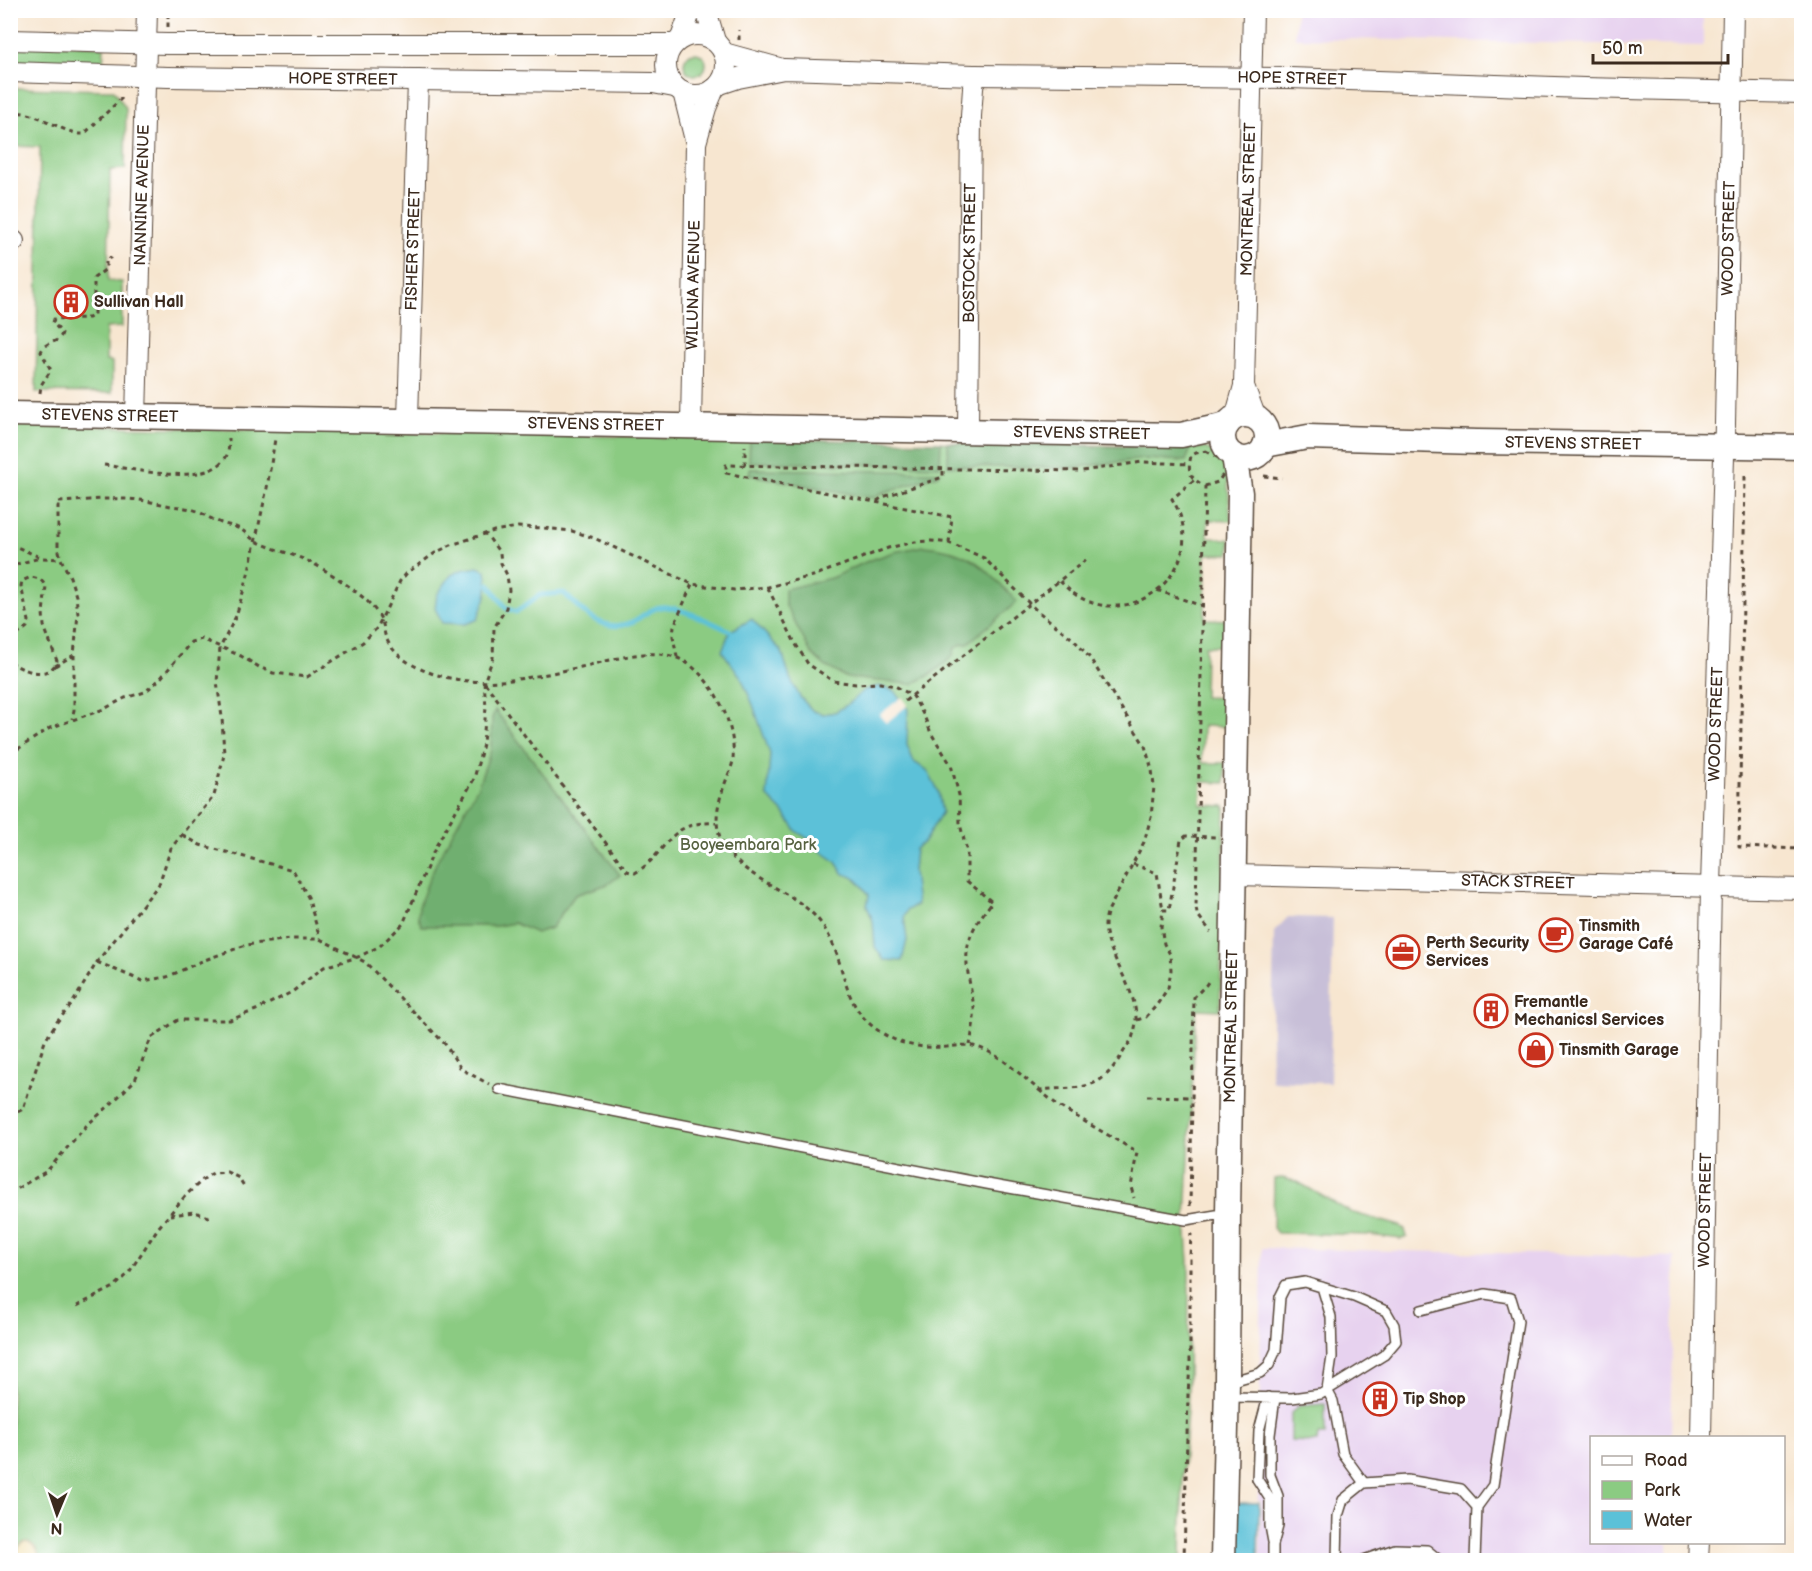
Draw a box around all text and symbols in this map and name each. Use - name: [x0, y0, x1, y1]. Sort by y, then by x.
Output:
- scale bar: [1593, 27, 1728, 65]
- text: 50 m: [1602, 38, 1643, 59]
- street label: HOPE STREET: [1237, 68, 1348, 89]
- street label: HOPE STREET: [288, 69, 398, 89]
- street label: MONTREAL STREET: [1237, 122, 1260, 276]
- street label: NANNINE AVENUE: [131, 124, 153, 266]
- street label: WOOD STREET: [1718, 180, 1739, 296]
- street label: BOSTOCK STREET: [960, 183, 980, 323]
- street label: FISHER STREET: [402, 187, 424, 311]
- street label: WILUNA AVENUE: [683, 220, 704, 350]
- building icon: Sullivan Hall: [53, 284, 89, 320]
- place label: Sullivan Hall: [94, 293, 183, 312]
- street label: STEVENS STREET: [41, 405, 179, 427]
- street label: STEVENS STREET: [527, 414, 665, 435]
- street label: STEVENS STREET: [1013, 422, 1151, 444]
- street label: STEVENS STREET: [1505, 433, 1642, 454]
- street label: WOOD STREET: [1705, 666, 1727, 782]
- park label: Booyeembara Park: [680, 836, 816, 855]
- street label: STACK STREET: [1461, 871, 1575, 893]
- cafe icon: Tinsmith Garage Café: [1538, 917, 1574, 953]
- place label: Tinsmith Garage Café: [1579, 917, 1674, 954]
- office icon: Perth Security Services: [1385, 934, 1421, 970]
- place label: Perth Security Services: [1426, 934, 1530, 971]
- street label: MONTREAL STREET: [1220, 949, 1242, 1103]
- building icon: Fremantle Mechanicsl Services: [1473, 993, 1509, 1029]
- place label: Fremantle Mechanicsl Services: [1514, 993, 1664, 1030]
- shop icon: Tinsmith Garage: [1518, 1032, 1554, 1068]
- place label: Tinsmith Garage: [1559, 1041, 1679, 1060]
- street label: WOOD STREET: [1695, 1152, 1716, 1268]
- building icon: Tip Shop: [1362, 1381, 1398, 1417]
- place label: Tip Shop: [1403, 1390, 1466, 1409]
- legend: [1590, 1436, 1785, 1544]
- text: Road: [1644, 1450, 1688, 1471]
- text: Park: [1644, 1480, 1680, 1501]
- north arrow: [27, 1484, 87, 1544]
- text: Water: [1644, 1510, 1692, 1531]
- text: N: [50, 1518, 63, 1537]

